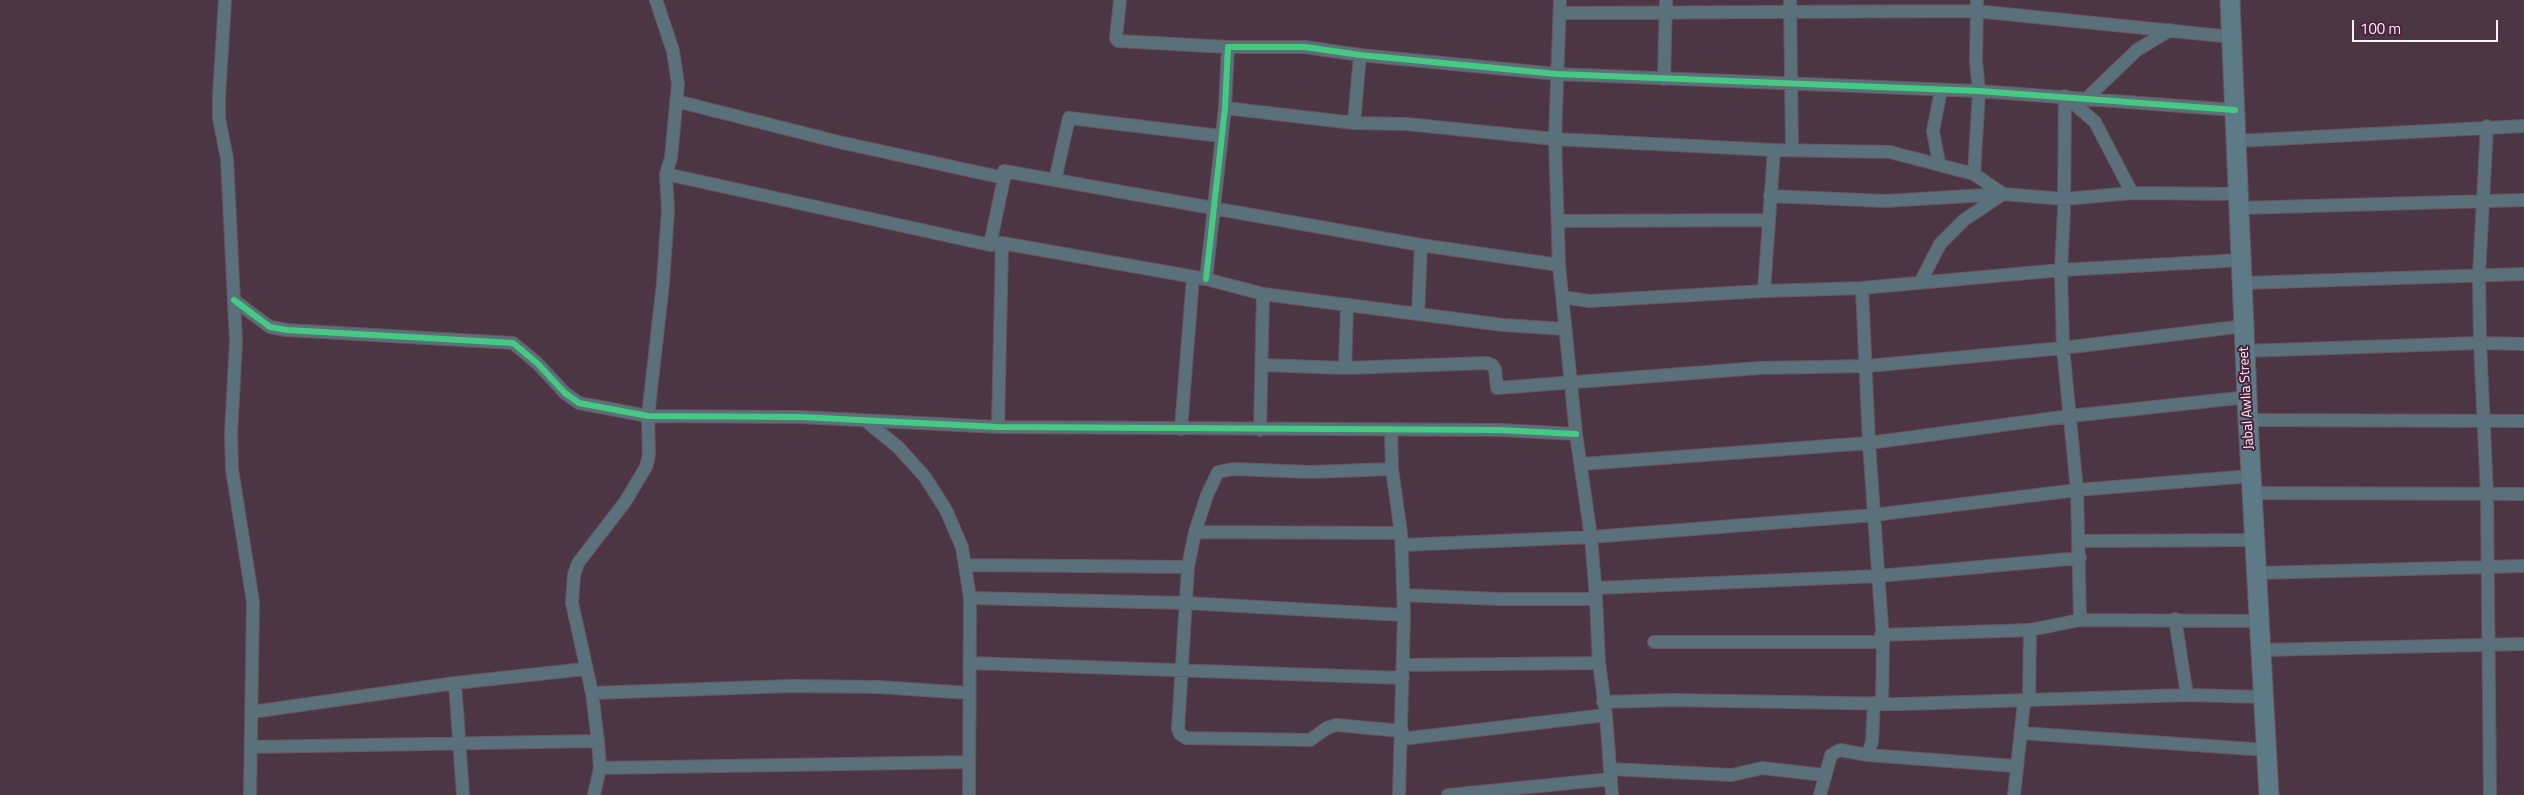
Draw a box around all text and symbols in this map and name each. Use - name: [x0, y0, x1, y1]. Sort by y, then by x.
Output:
- scale bar: [2354, 10, 2500, 42]
- text: 100 m: [2360, 17, 2401, 40]
- street label: Jabal Awlia Street: [2236, 346, 2258, 450]

